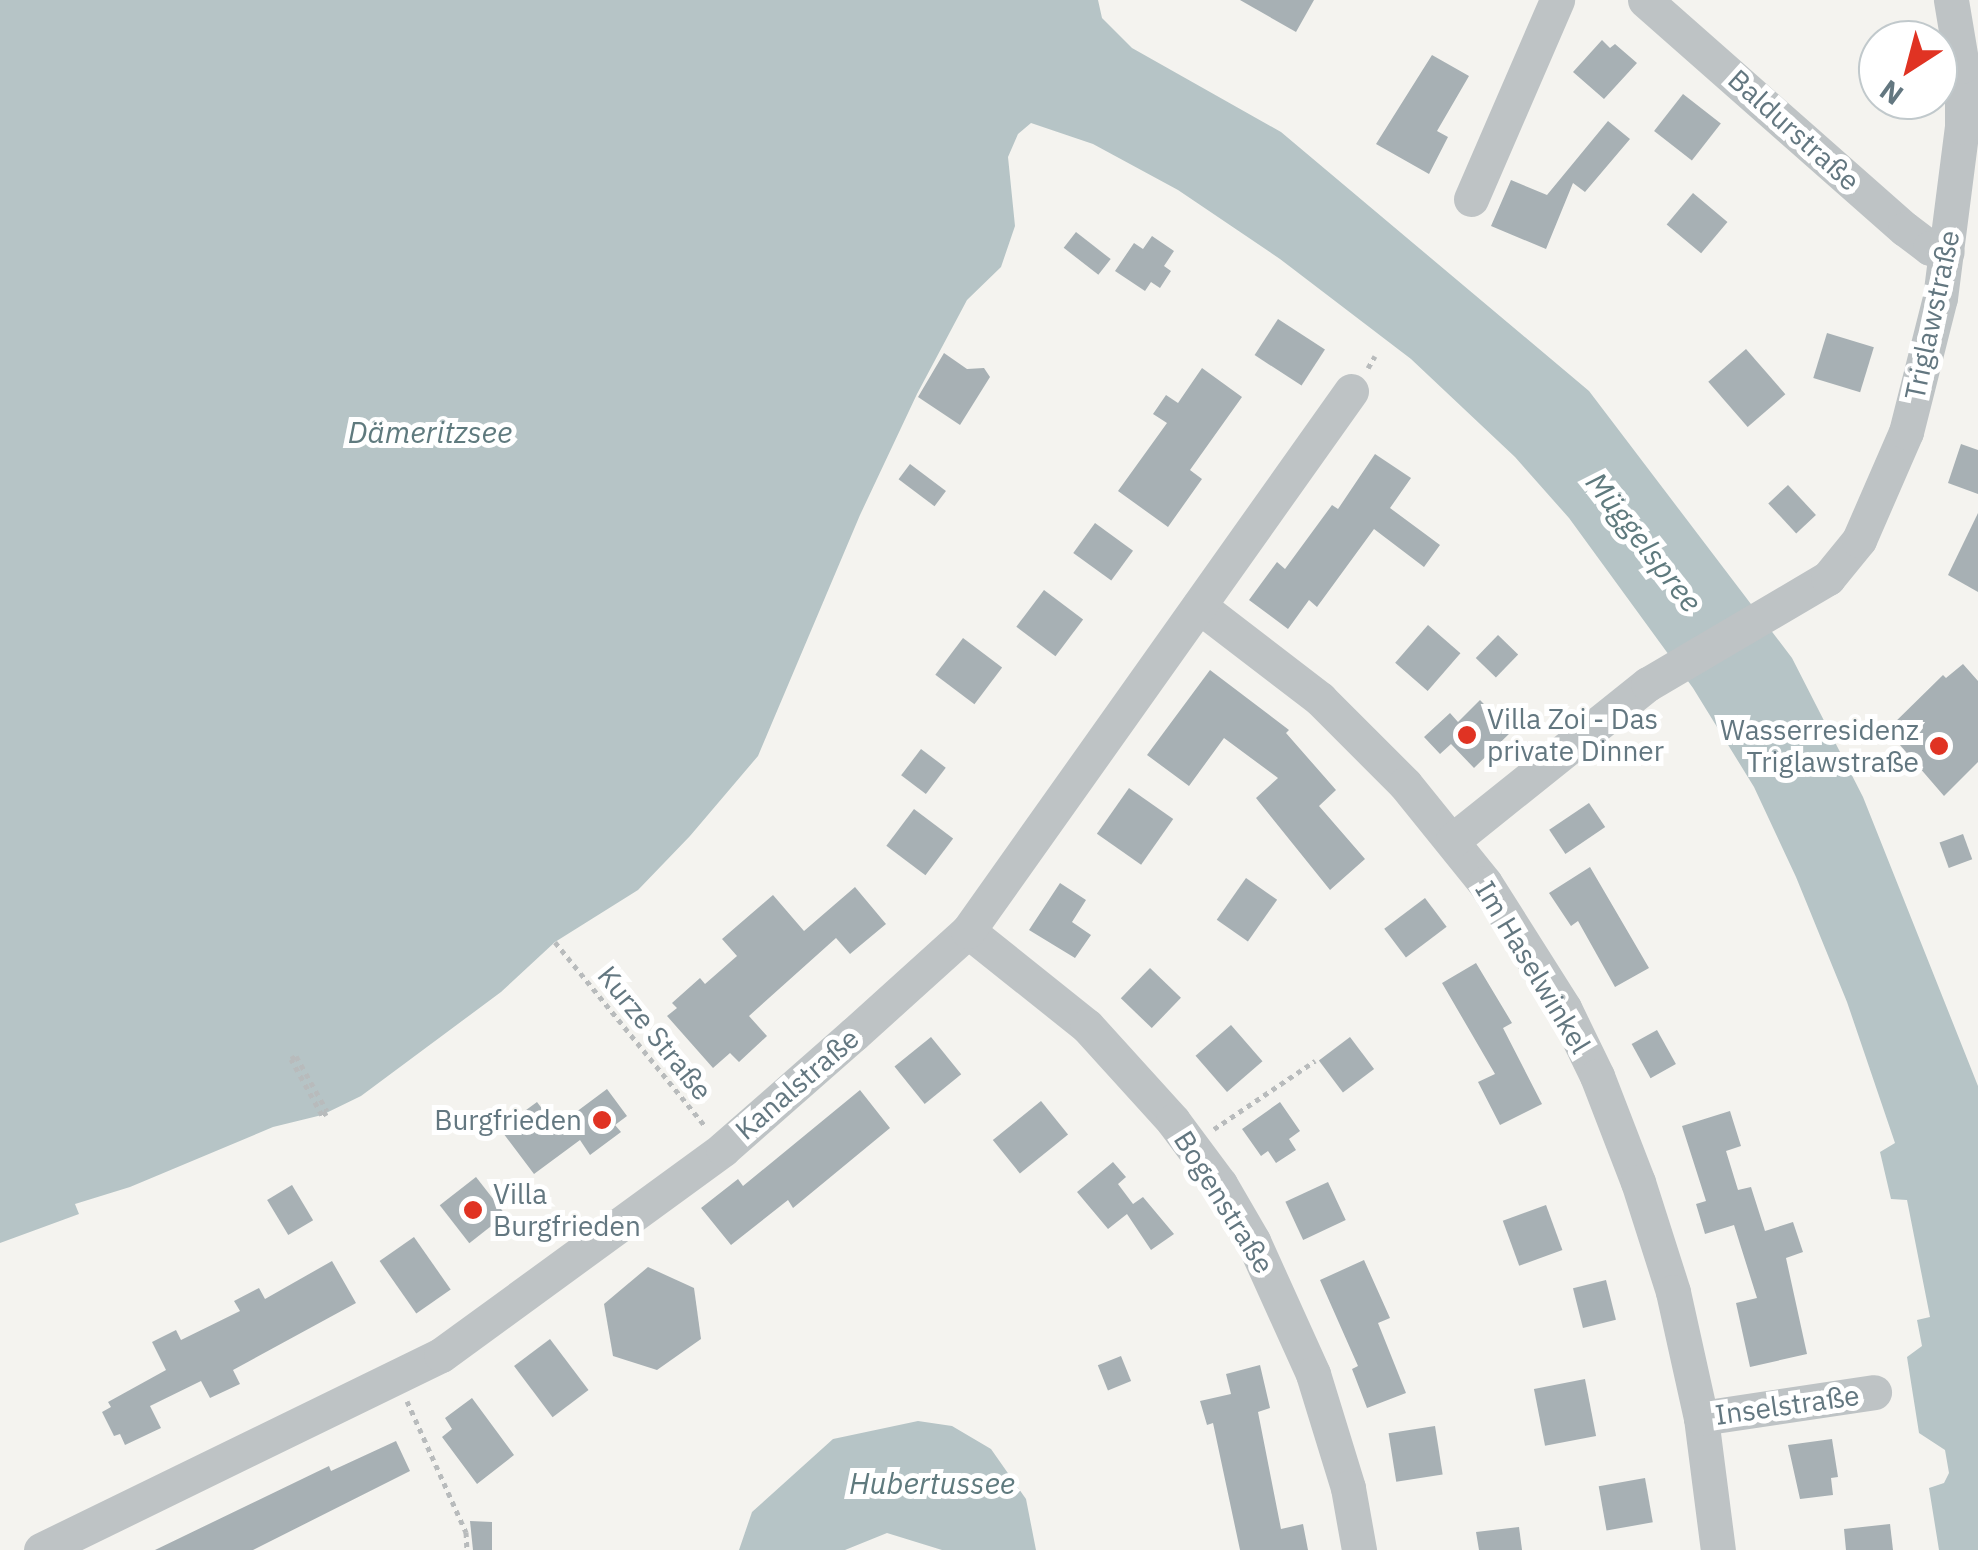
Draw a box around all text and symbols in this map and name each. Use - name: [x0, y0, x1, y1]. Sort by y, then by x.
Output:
- north arrow: [1858, 20, 1958, 120]
- street label: Baldurstraße: [1721, 62, 1867, 198]
- text: N: [1872, 72, 1910, 114]
- street label: Triglawstraße: [1898, 227, 1966, 403]
- water label: Dämeritzsee: [348, 414, 512, 450]
- water label: Müggelspree: [1578, 465, 1710, 619]
- place label: Villa Zoi - Das private Dinner: [1487, 702, 1664, 768]
- place label: Wasserresidenz Triglawstraße: [1720, 713, 1919, 779]
- marker: Villa Zoi - Das private Dinner: [1456, 724, 1478, 746]
- marker: Wasserresidenz Triglawstraße: [1928, 735, 1950, 757]
- street label: Im Haselwinkel: [1468, 875, 1598, 1059]
- street label: Kurze Straße: [591, 959, 719, 1107]
- street label: Kanalstraße: [728, 1021, 866, 1147]
- place label: Burgfrieden: [434, 1103, 582, 1137]
- marker: Burgfrieden: [591, 1109, 613, 1131]
- street label: Bogenstraße: [1167, 1125, 1281, 1279]
- place label: Villa Burgfrieden: [493, 1177, 641, 1243]
- marker: Villa Burgfrieden: [462, 1199, 484, 1221]
- street label: Inselstraße: [1713, 1378, 1861, 1432]
- water label: Hubertussee: [849, 1465, 1015, 1501]

